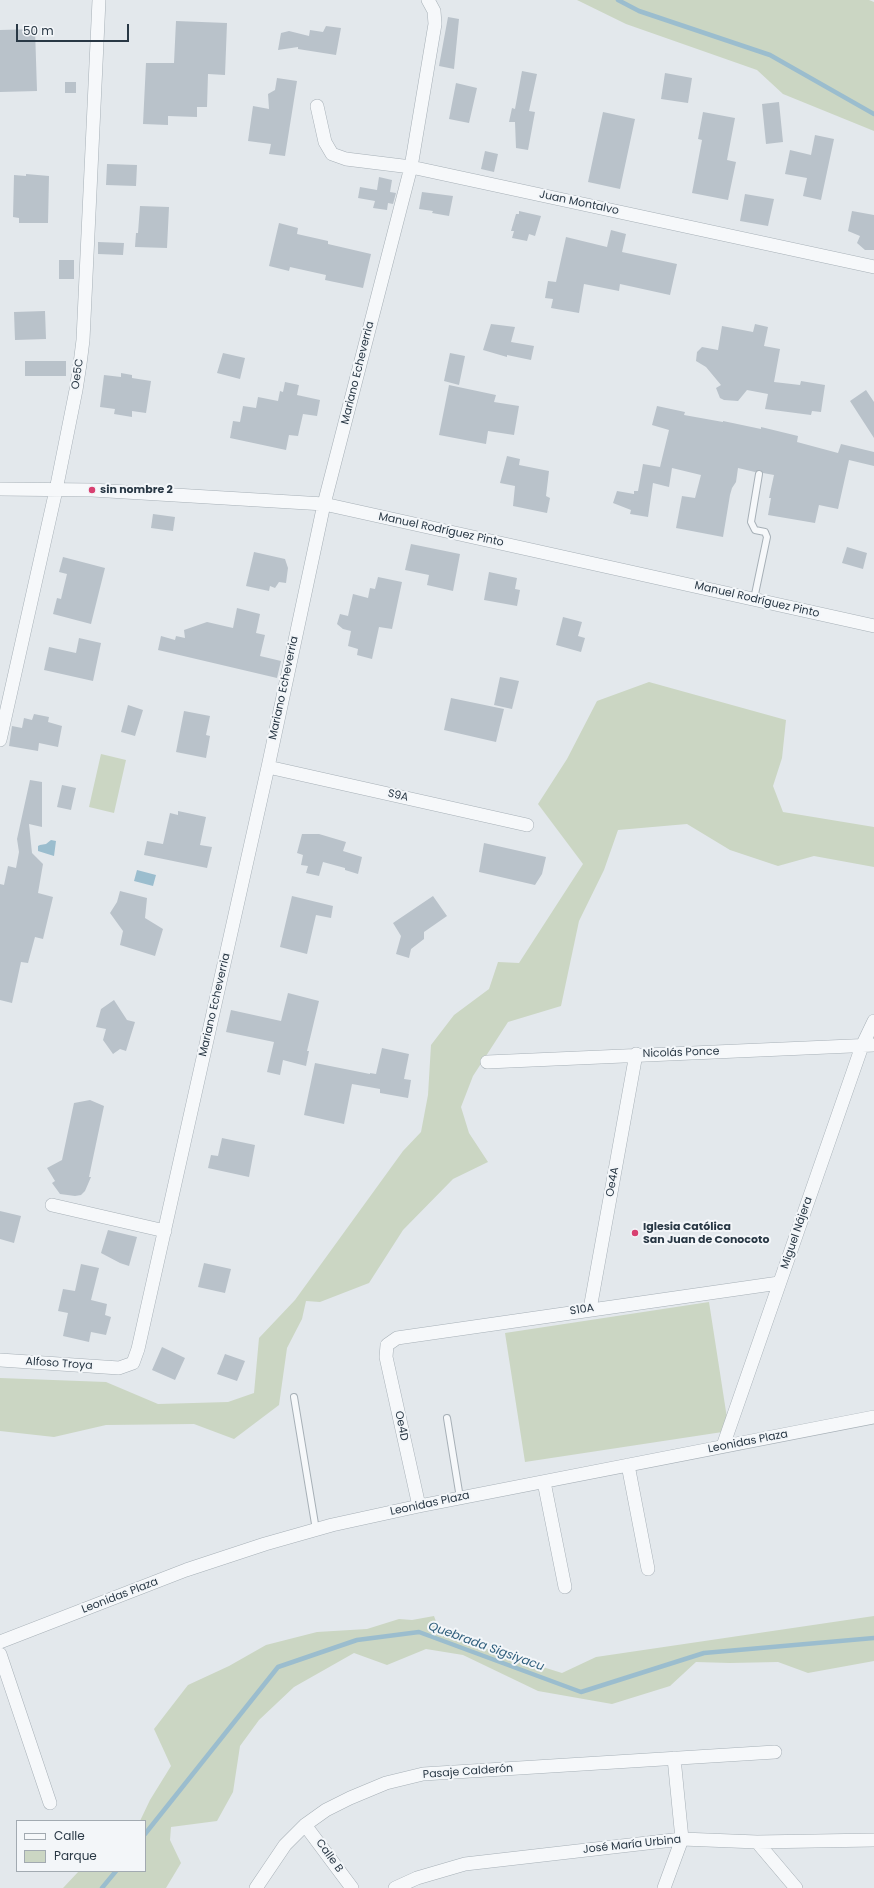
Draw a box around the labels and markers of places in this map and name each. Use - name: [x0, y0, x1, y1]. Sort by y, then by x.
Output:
- place label: sin nombre 2: [100, 483, 173, 497]
- marker: sin nombre 2: [87, 485, 97, 495]
- place label: Iglesia Católica San Juan de Conocoto: [643, 1220, 769, 1246]
- marker: Iglesia Católica San Juan de Conocoto: [630, 1228, 640, 1238]

